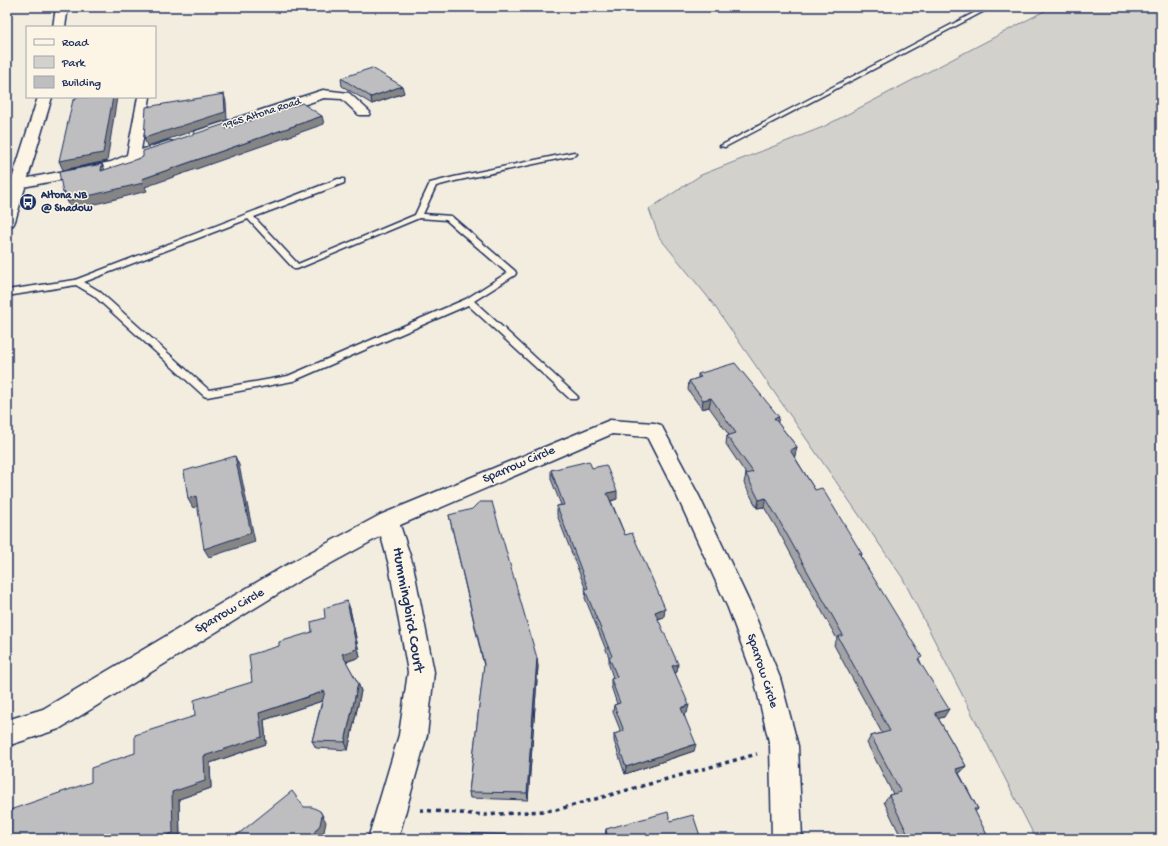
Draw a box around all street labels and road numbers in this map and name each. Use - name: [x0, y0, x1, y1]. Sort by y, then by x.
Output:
- street label: 1965 Altona Road: [221, 95, 304, 133]
- street label: Sparrow Circle: [481, 443, 558, 487]
- street label: Hummingbird Court: [387, 546, 428, 676]
- street label: Sparrow Circle: [193, 585, 267, 637]
- street label: Sparrow Circle: [743, 632, 781, 710]

